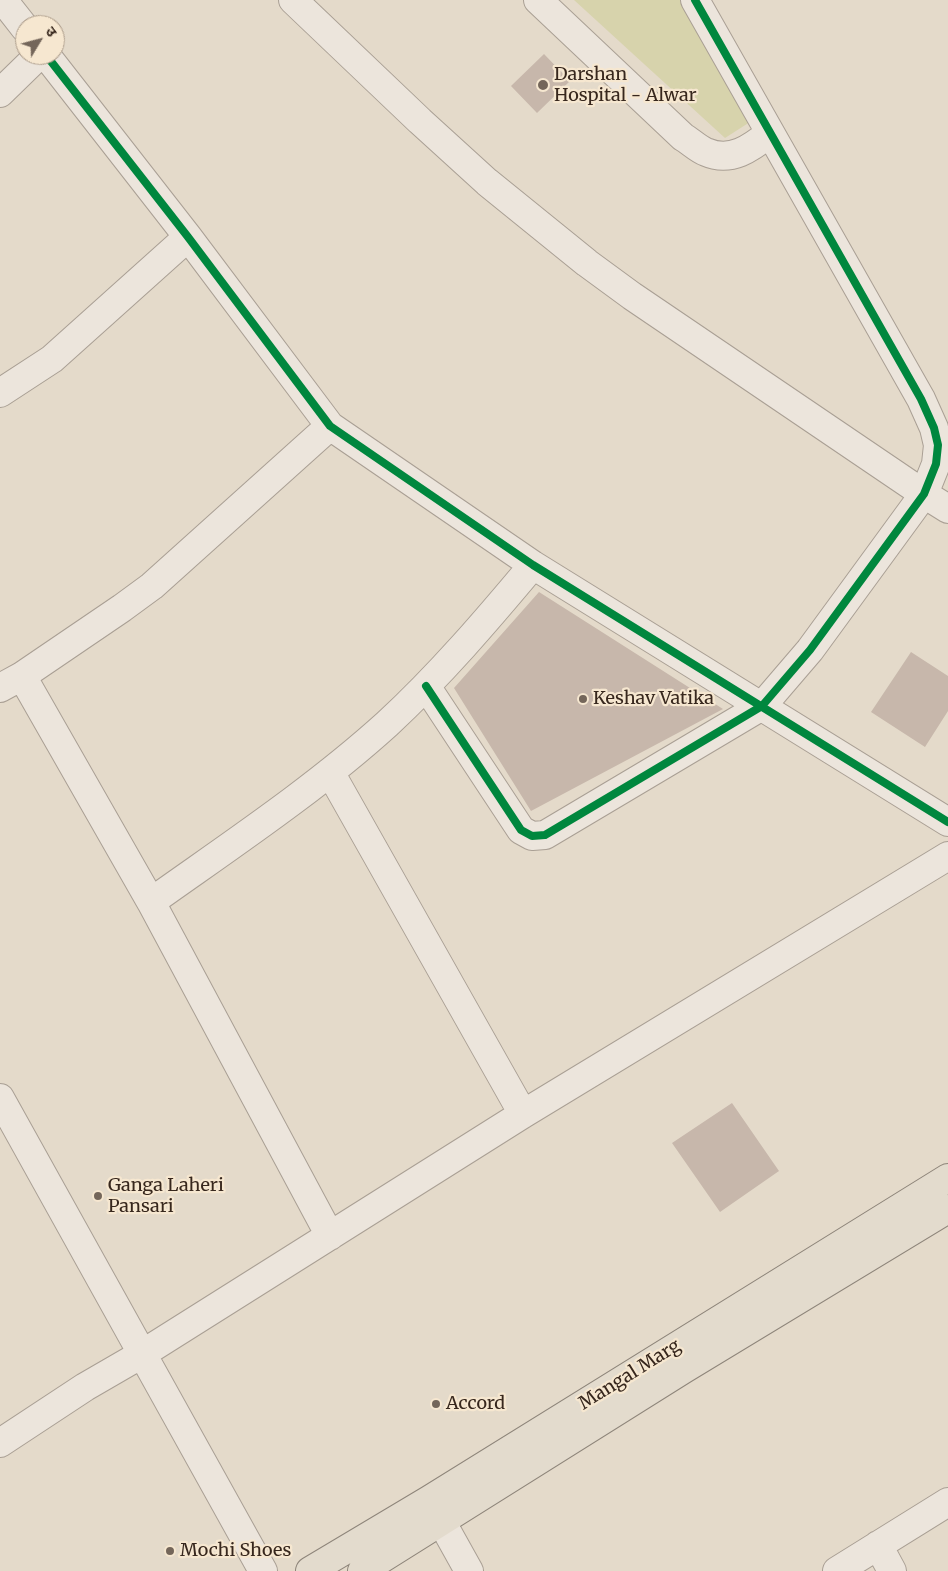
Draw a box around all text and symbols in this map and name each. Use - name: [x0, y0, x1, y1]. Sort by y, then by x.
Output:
- north arrow: [15, 15, 65, 65]
- text: उ: [42, 23, 61, 40]
- place label: Darshan Hospital - Alwar: [554, 64, 697, 106]
- marker: Darshan Hospital - Alwar: [536, 78, 550, 92]
- place label: Keshav Vatika: [593, 688, 714, 710]
- marker: Keshav Vatika: [577, 693, 589, 705]
- place label: Ganga Laheri Pansari: [108, 1175, 224, 1218]
- marker: Ganga Laheri Pansari: [92, 1190, 104, 1202]
- street label: Mangal Marg: [575, 1335, 685, 1415]
- place label: Accord: [446, 1393, 505, 1415]
- marker: Accord: [430, 1398, 442, 1410]
- place label: Mochi Shoes: [180, 1540, 291, 1562]
- marker: Mochi Shoes: [164, 1545, 176, 1557]

